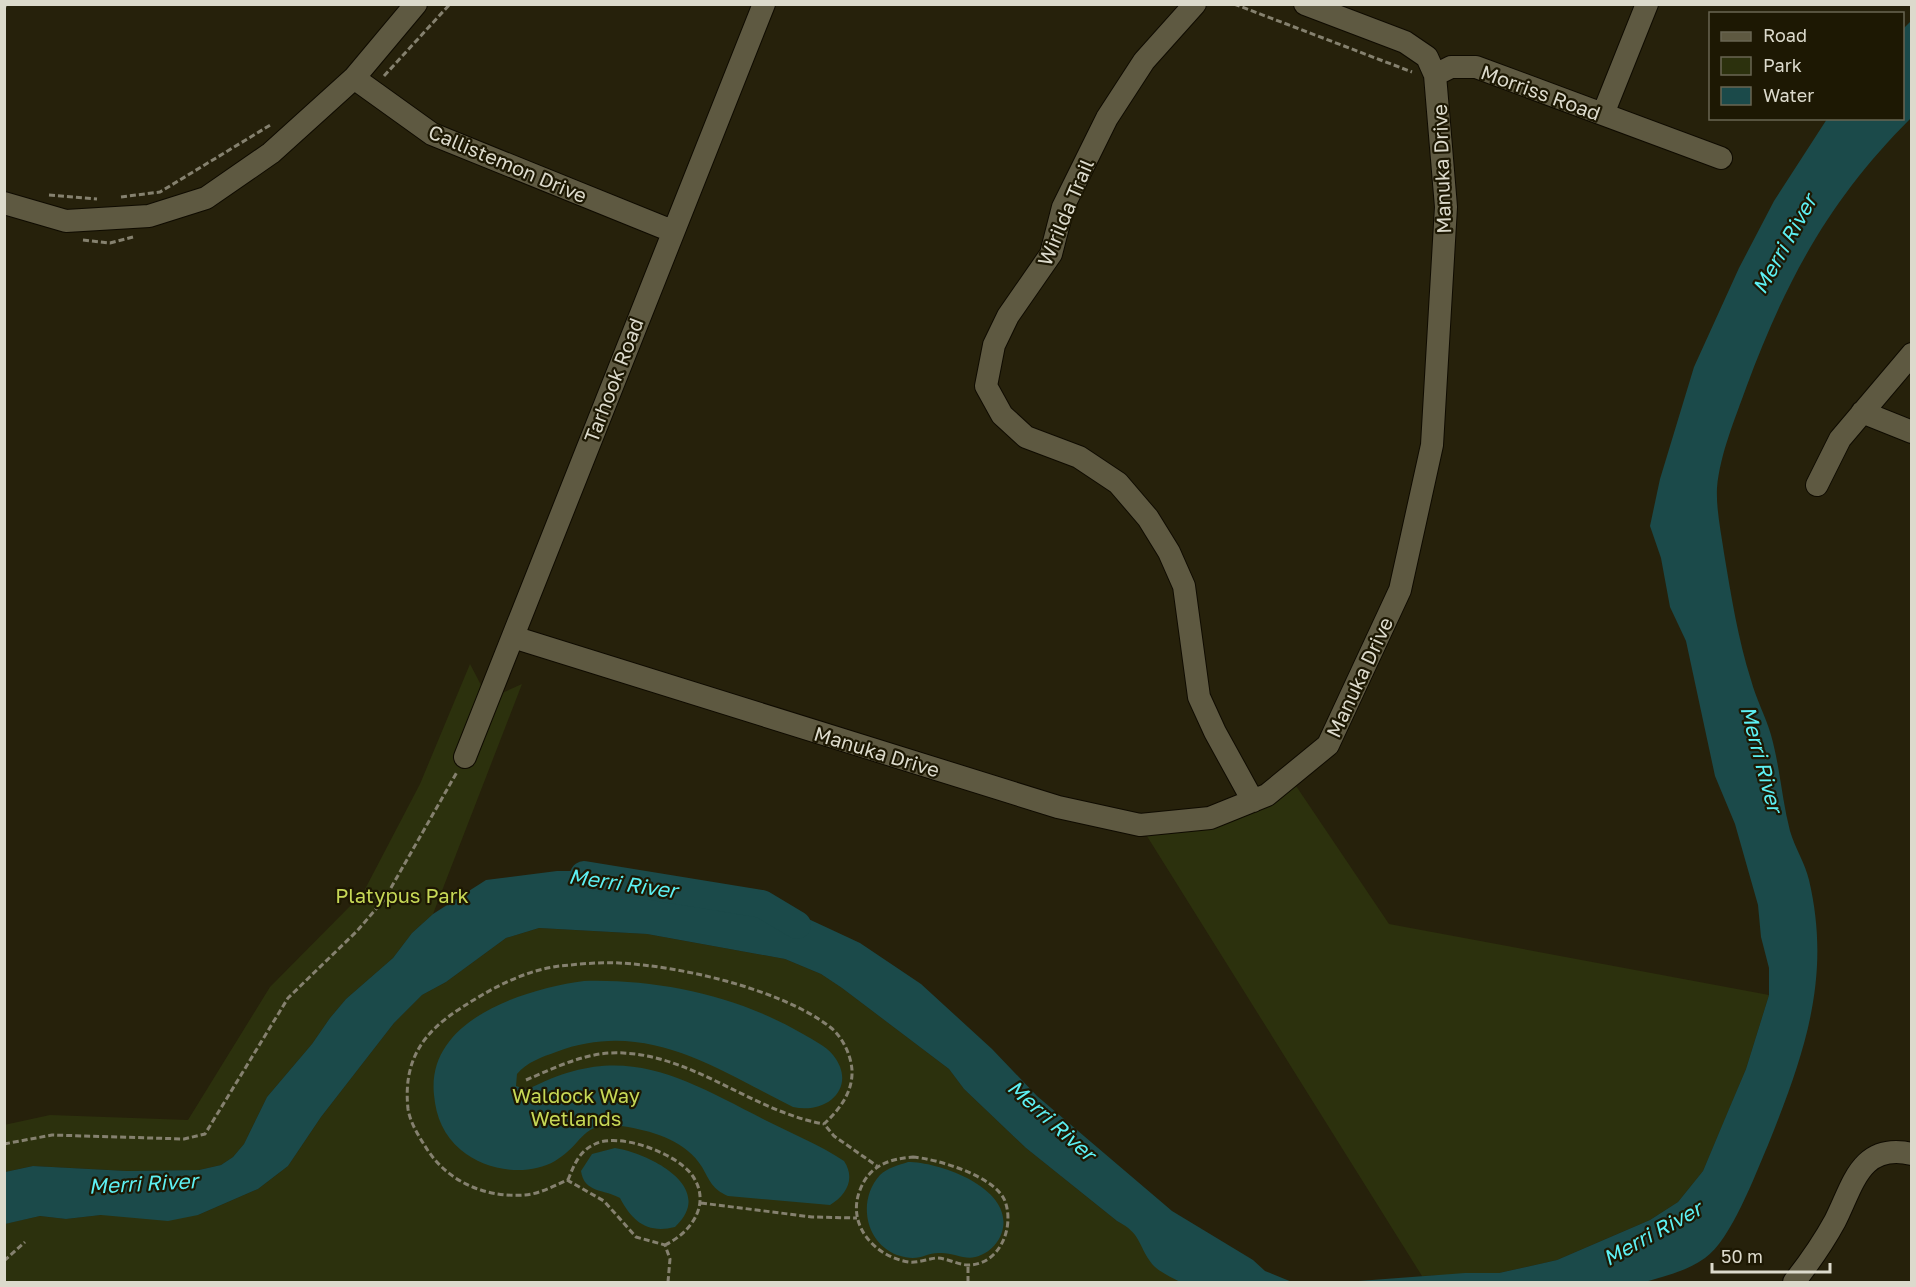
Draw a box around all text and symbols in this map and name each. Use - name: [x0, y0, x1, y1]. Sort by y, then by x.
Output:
- legend: [1709, 12, 1904, 120]
- text: Road: [1763, 24, 1807, 46]
- text: Park: [1763, 54, 1802, 76]
- street label: Morriss Road: [1478, 59, 1604, 125]
- text: Water: [1763, 84, 1814, 106]
- street label: Manuka Drive: [1427, 104, 1455, 234]
- street label: Callistemon Drive: [425, 119, 591, 207]
- street label: Wirilda Trail: [1032, 155, 1098, 269]
- water label: Merri River: [1746, 188, 1823, 298]
- street label: Tarhook Road: [578, 314, 648, 446]
- street label: Manuka Drive: [1321, 613, 1397, 741]
- water label: Merri River: [1735, 703, 1789, 818]
- street label: Manuka Drive: [811, 721, 943, 781]
- water label: Merri River: [567, 863, 682, 904]
- park label: Platypus Park: [335, 883, 469, 907]
- water label: Merri River: [1003, 1074, 1103, 1168]
- park label: Waldock Way Wetlands: [512, 1083, 640, 1130]
- water label: Merri River: [88, 1167, 201, 1199]
- water label: Merri River: [1598, 1194, 1708, 1271]
- scale bar: [1712, 1236, 1830, 1274]
- text: 50 m: [1721, 1245, 1763, 1267]

